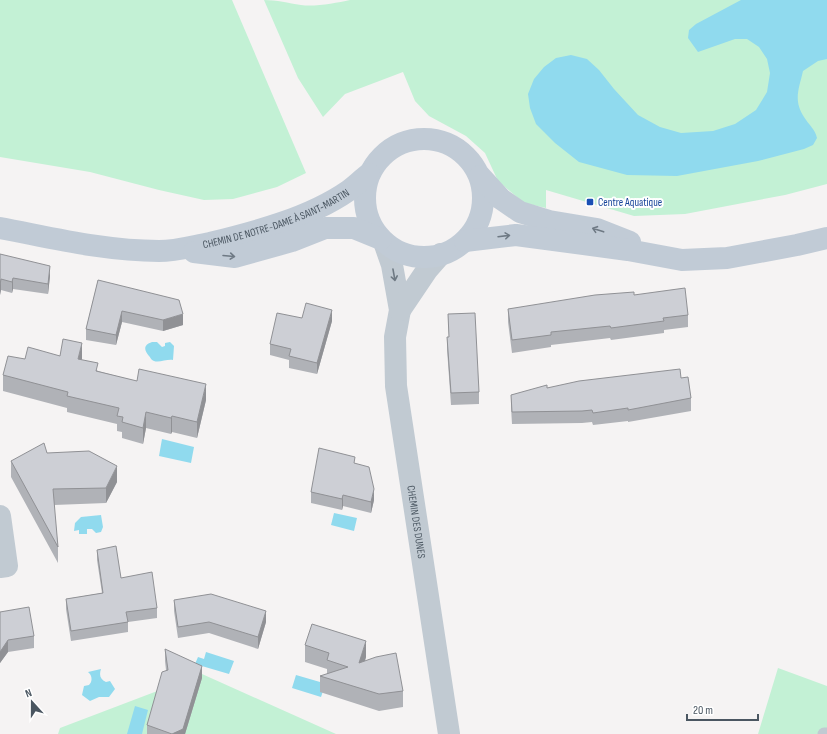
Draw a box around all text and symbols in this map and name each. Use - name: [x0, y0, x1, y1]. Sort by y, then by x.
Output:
- street label: CHEMIN DE NOTRE-DAME À SAINT-MARTIN: [202, 186, 352, 251]
- place label: Centre Aquatique: [598, 196, 662, 209]
- marker: Centre Aquatique: [585, 197, 595, 207]
- one-way arrow: [591, 226, 604, 233]
- one-way arrow: [497, 232, 510, 240]
- one-way arrow: [222, 252, 235, 259]
- one-way arrow: [390, 268, 398, 281]
- street label: CHEMIN DES DUNES: [404, 485, 428, 560]
- north arrow: [12, 682, 52, 722]
- text: N: [24, 686, 34, 700]
- scale bar: [687, 696, 758, 722]
- text: 20 m: [693, 703, 713, 718]

